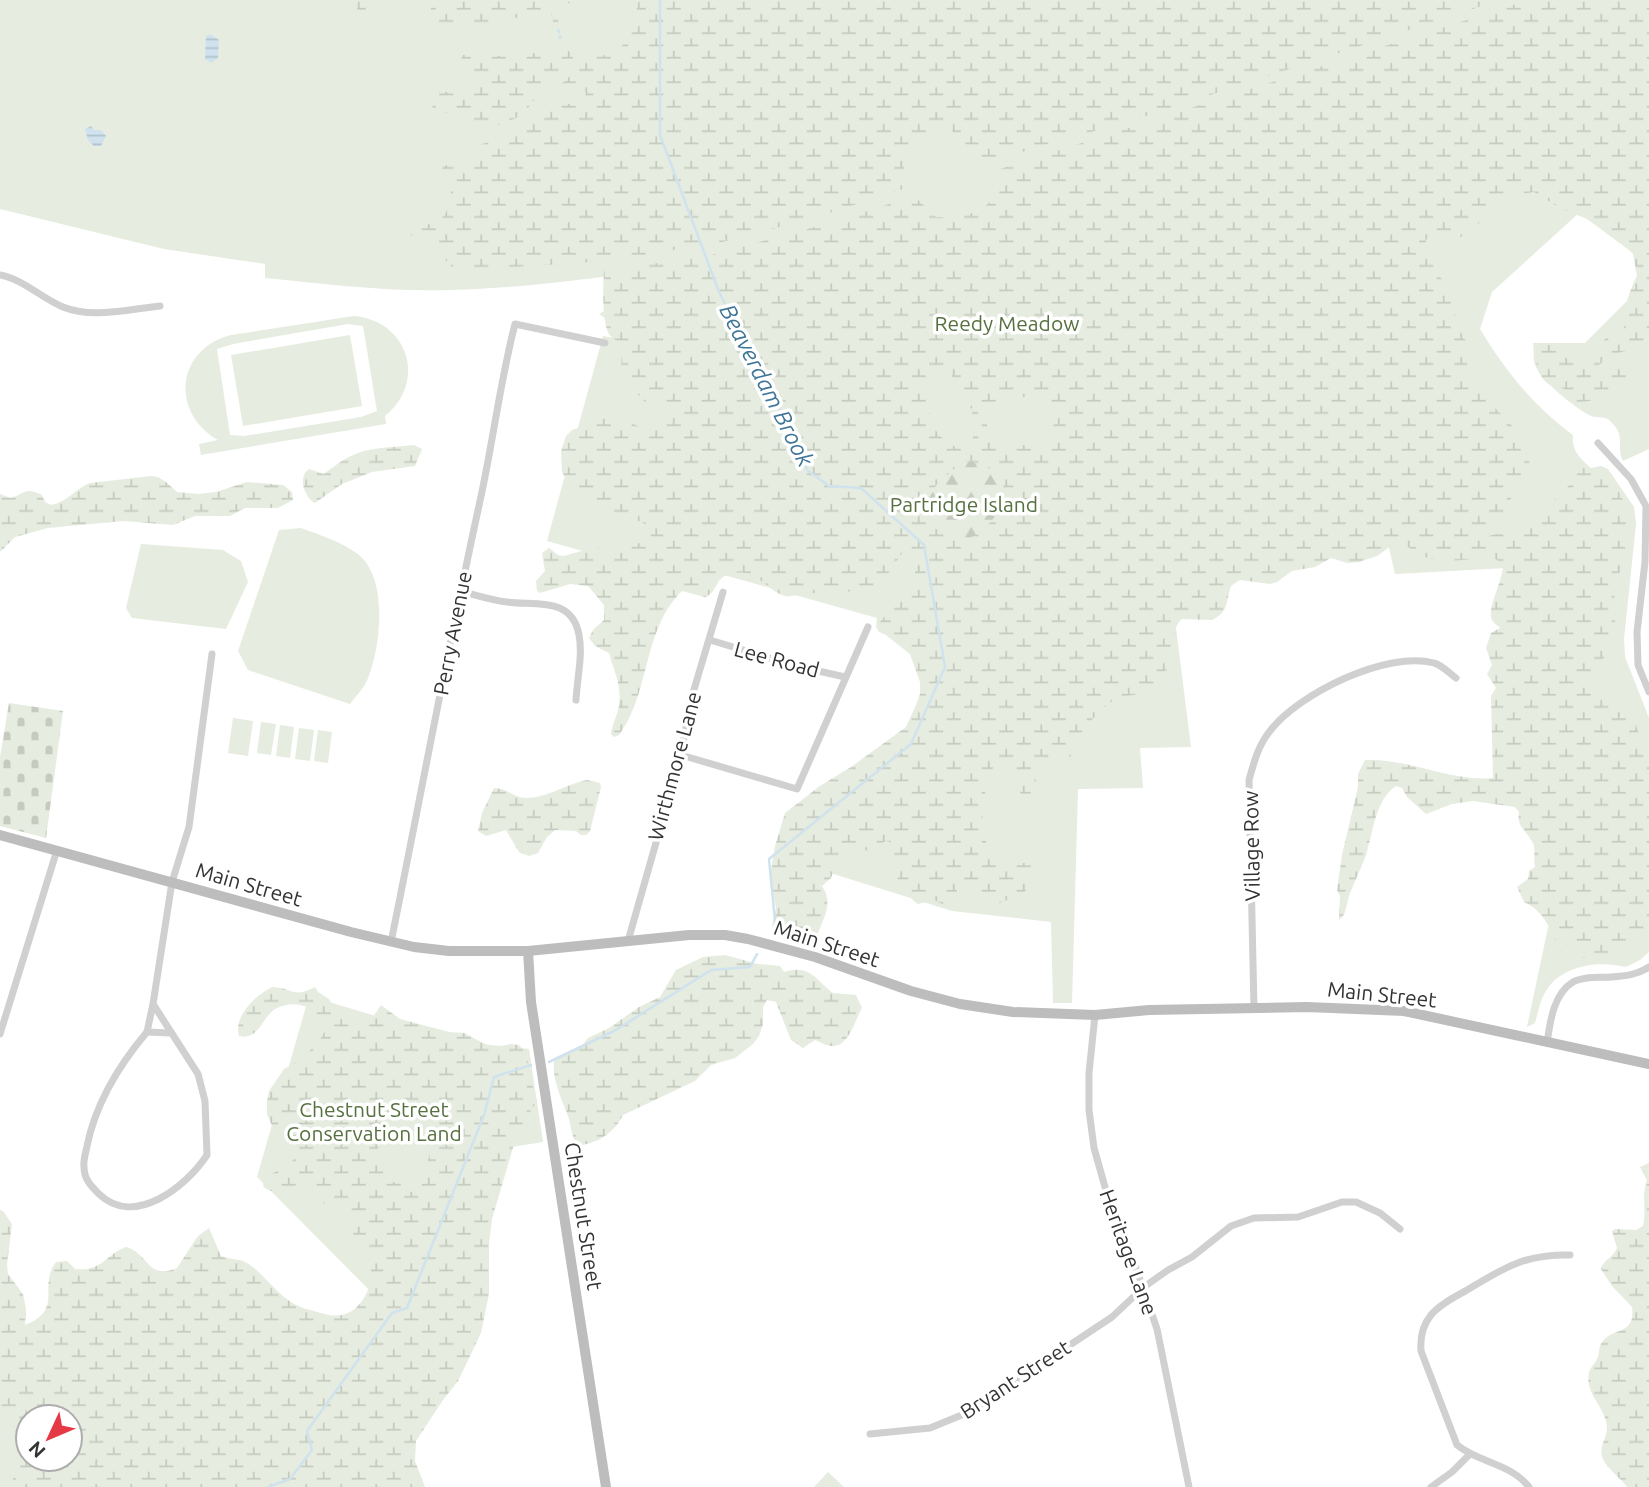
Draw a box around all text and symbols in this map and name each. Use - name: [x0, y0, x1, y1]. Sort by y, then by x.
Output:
- water label: Beaverdam Brook: [715, 300, 819, 470]
- park label: Reedy Meadow: [935, 311, 1079, 335]
- park label: Partridge Island: [890, 492, 1038, 516]
- street label: Perry Avenue: [428, 569, 476, 697]
- street label: Lee Road: [732, 636, 822, 682]
- street label: Wirthmore Lane: [643, 689, 705, 843]
- street label: Village Row: [1238, 790, 1264, 902]
- street label: Main Street: [193, 857, 305, 911]
- street label: Main Street: [771, 915, 883, 971]
- street label: Main Street: [1326, 976, 1438, 1012]
- park label: Chestnut Street Conservation Land: [286, 1097, 462, 1145]
- street label: Chestnut Street: [560, 1140, 608, 1292]
- street label: Heritage Lane: [1095, 1186, 1163, 1318]
- street label: Bryant Street: [955, 1335, 1075, 1423]
- north arrow: [14, 1403, 84, 1473]
- text: N: [24, 1437, 50, 1463]

